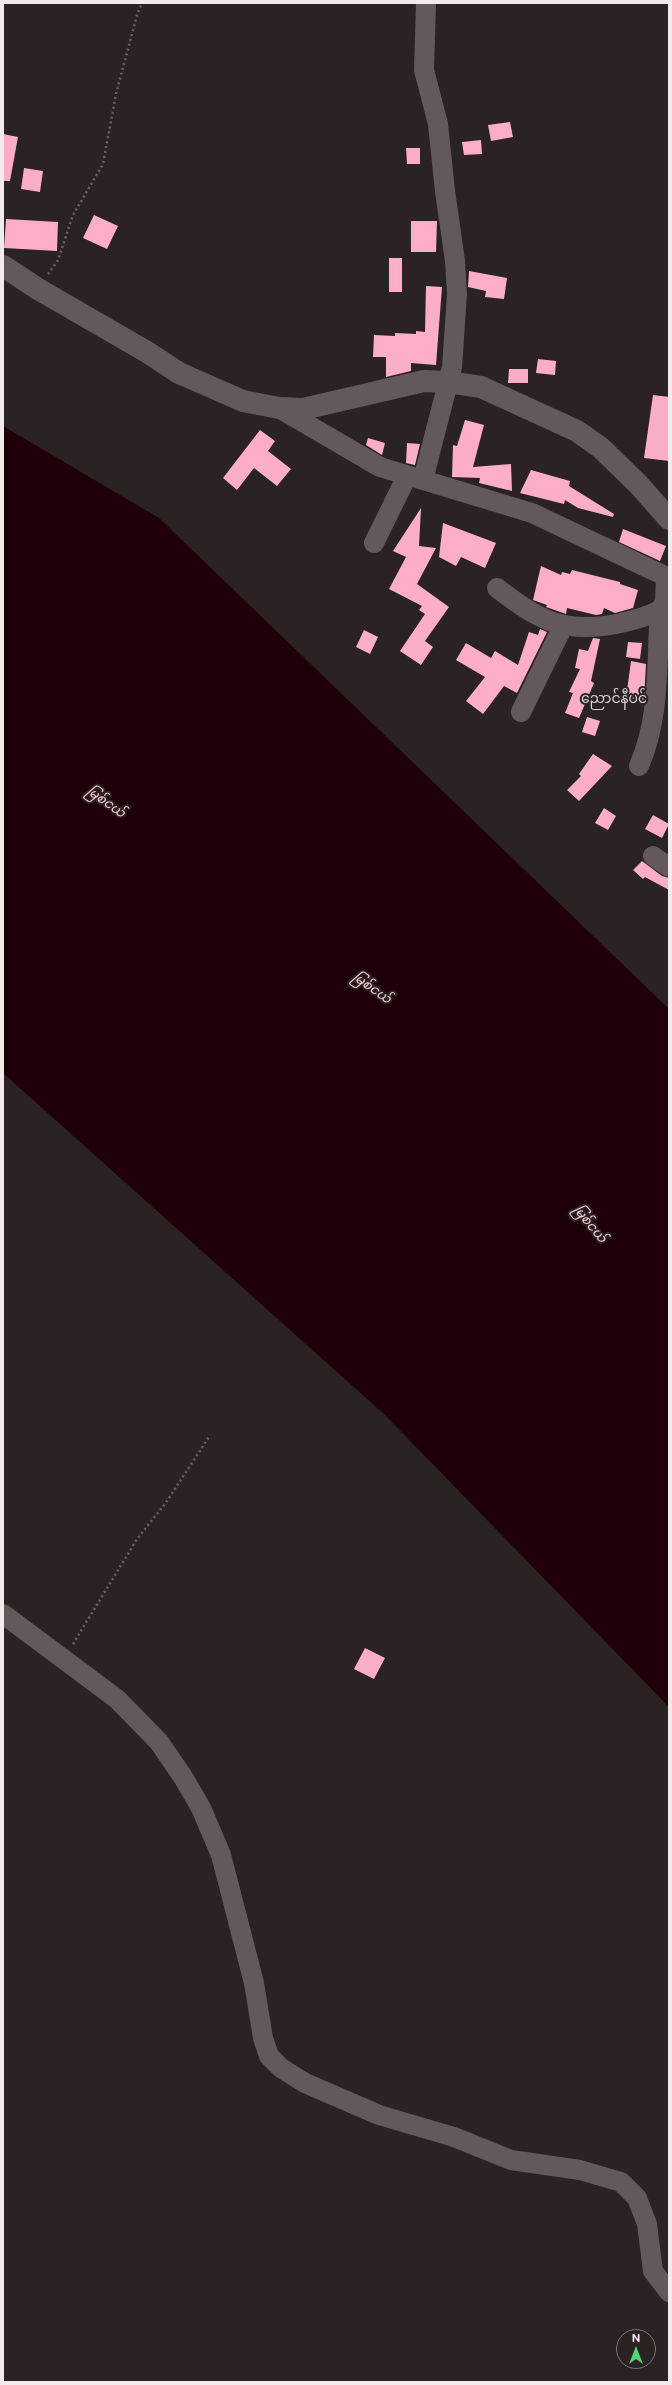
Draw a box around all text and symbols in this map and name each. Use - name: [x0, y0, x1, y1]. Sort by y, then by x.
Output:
- district label: ညောင်နီပင်: [581, 691, 647, 707]
- water label: မြစ်ငယ်: [84, 783, 128, 821]
- water label: မြစ်ငယ်: [350, 969, 394, 1007]
- water label: မြစ်ငယ်: [570, 1202, 610, 1246]
- north arrow: [616, 2329, 656, 2369]
- text: N: [632, 2332, 640, 2344]

